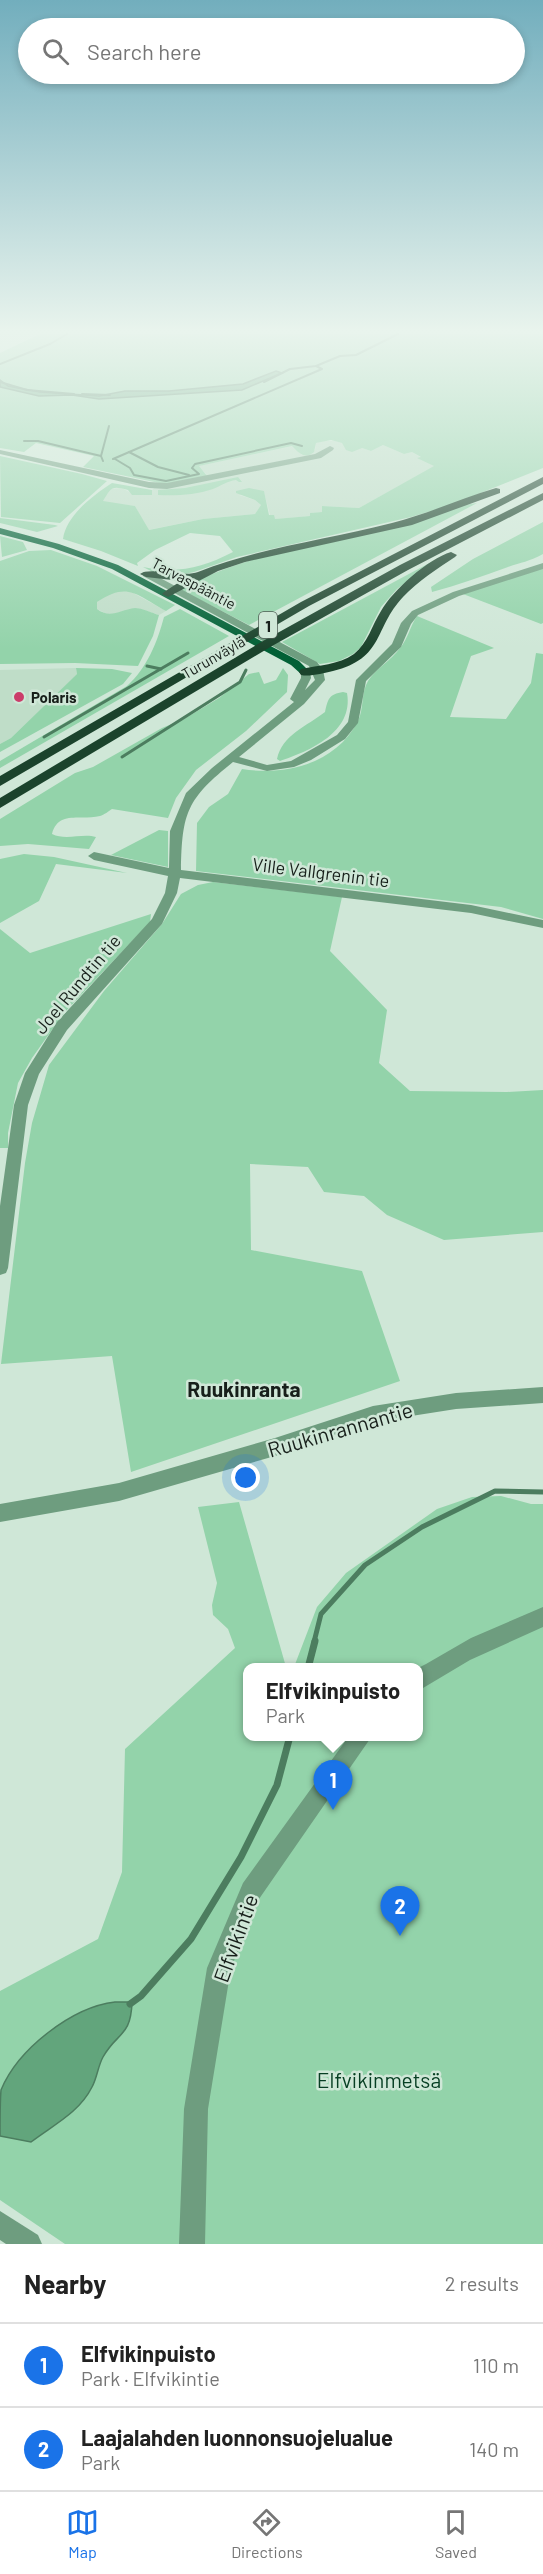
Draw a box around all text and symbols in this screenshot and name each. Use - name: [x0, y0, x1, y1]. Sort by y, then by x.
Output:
- search box: [18, 18, 525, 84]
- icon: search: [39, 35, 72, 68]
- text: Search here: [87, 38, 201, 64]
- street label: Tarvaspääntie: [149, 553, 239, 613]
- road number: 1: [259, 612, 277, 638]
- street label: Turunväylä: [178, 632, 248, 682]
- place label: Polaris: [31, 688, 77, 706]
- marker: Polaris: [12, 690, 26, 704]
- street label: Ville Vallgrenin tie: [251, 853, 391, 891]
- street label: Joel Rundtin tie: [29, 930, 125, 1038]
- district label: Ruukinranta: [187, 1376, 301, 1401]
- street label: Ruukinrannantie: [265, 1396, 415, 1462]
- your location: [231, 1463, 260, 1492]
- popup: [243, 1663, 423, 1741]
- text: Elfvikinpuisto: [266, 1677, 400, 1703]
- text: Park: [266, 1703, 305, 1727]
- pin: 1: [314, 1760, 352, 1810]
- pin: 2: [380, 1886, 420, 1936]
- street label: Elfvikintie: [208, 1891, 262, 1985]
- park label: Elfvikinmetsä: [317, 2067, 441, 2092]
- text: Nearby: [24, 2268, 106, 2299]
- text: 2 results: [445, 2271, 519, 2295]
- text: Elfvikinpuisto: [81, 2340, 216, 2366]
- text: 1: [40, 2353, 47, 2377]
- text: 110 m: [473, 2353, 519, 2377]
- text: Park · Elfvikintie: [81, 2366, 220, 2390]
- text: Laajalahden luonnonsuojelualue: [81, 2424, 393, 2450]
- text: 2: [38, 2437, 49, 2461]
- text: 140 m: [469, 2437, 519, 2461]
- text: Park: [81, 2450, 120, 2474]
- tab: Map: [66, 2506, 99, 2561]
- tab: Directions: [231, 2506, 303, 2561]
- tab: Saved: [435, 2506, 477, 2561]

